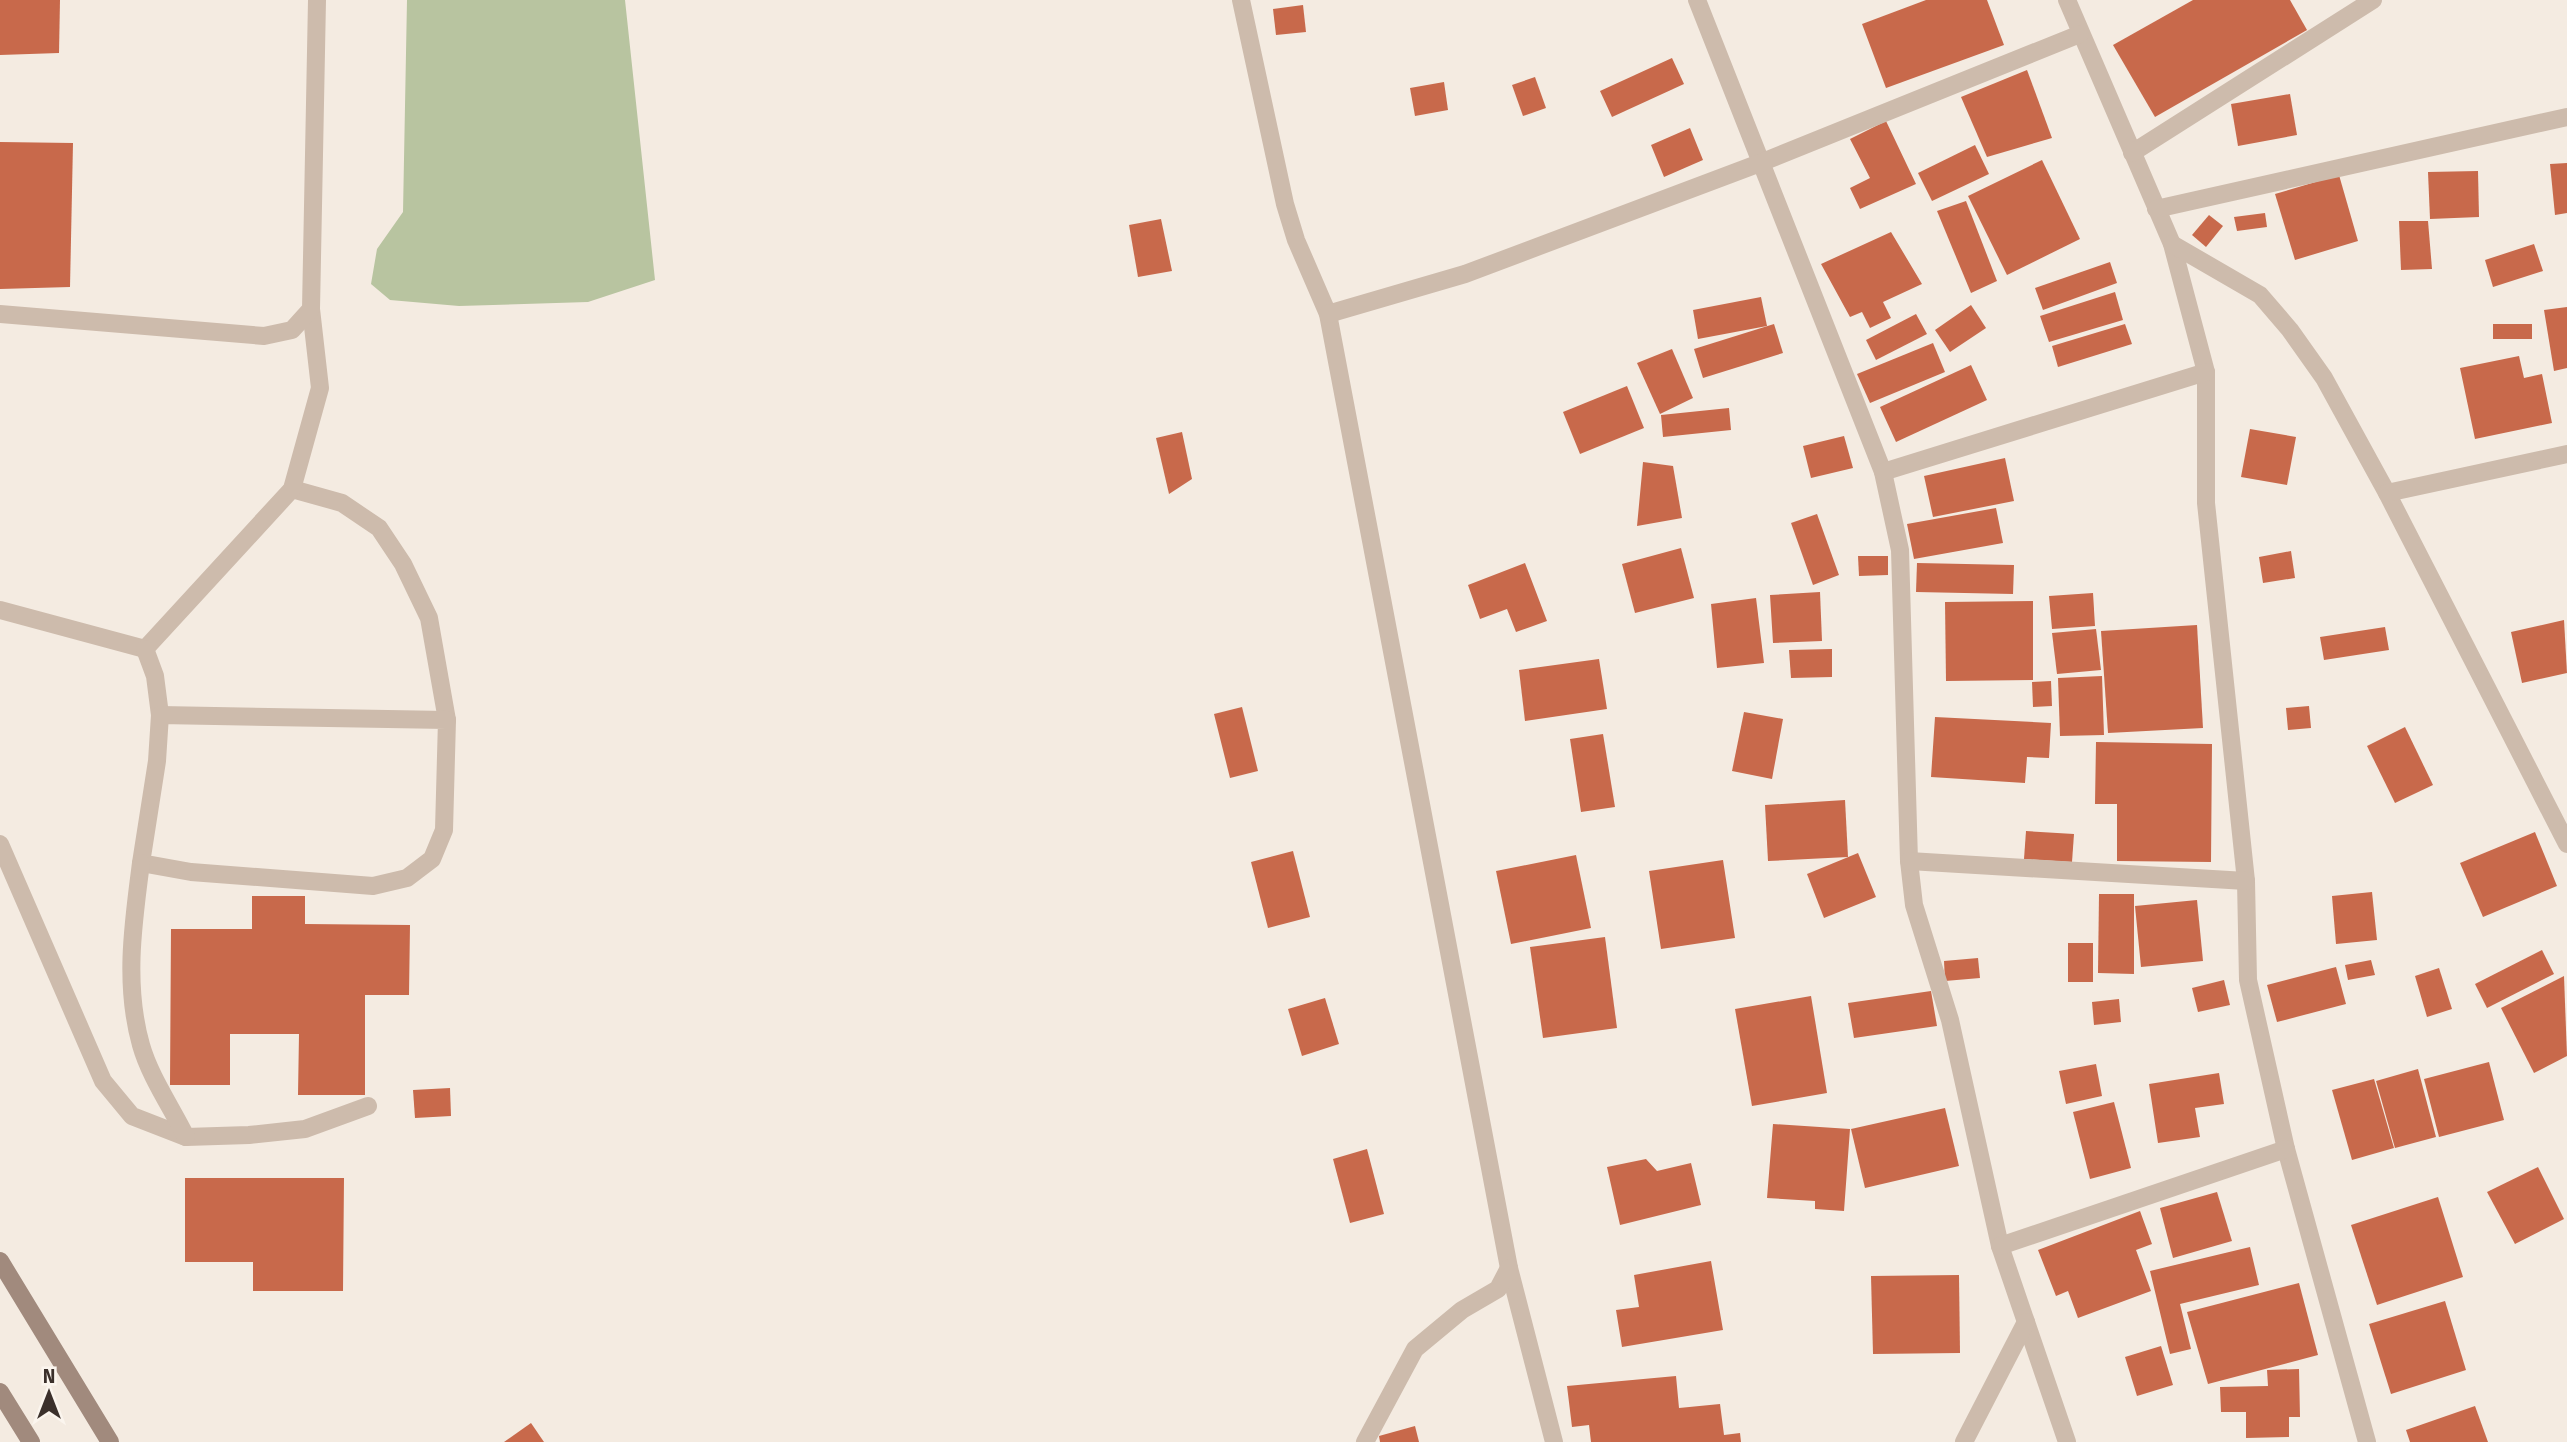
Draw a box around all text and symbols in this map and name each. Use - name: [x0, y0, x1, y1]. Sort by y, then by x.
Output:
- north arrow: [14, 1358, 84, 1428]
- text: N: [43, 1365, 55, 1388]

